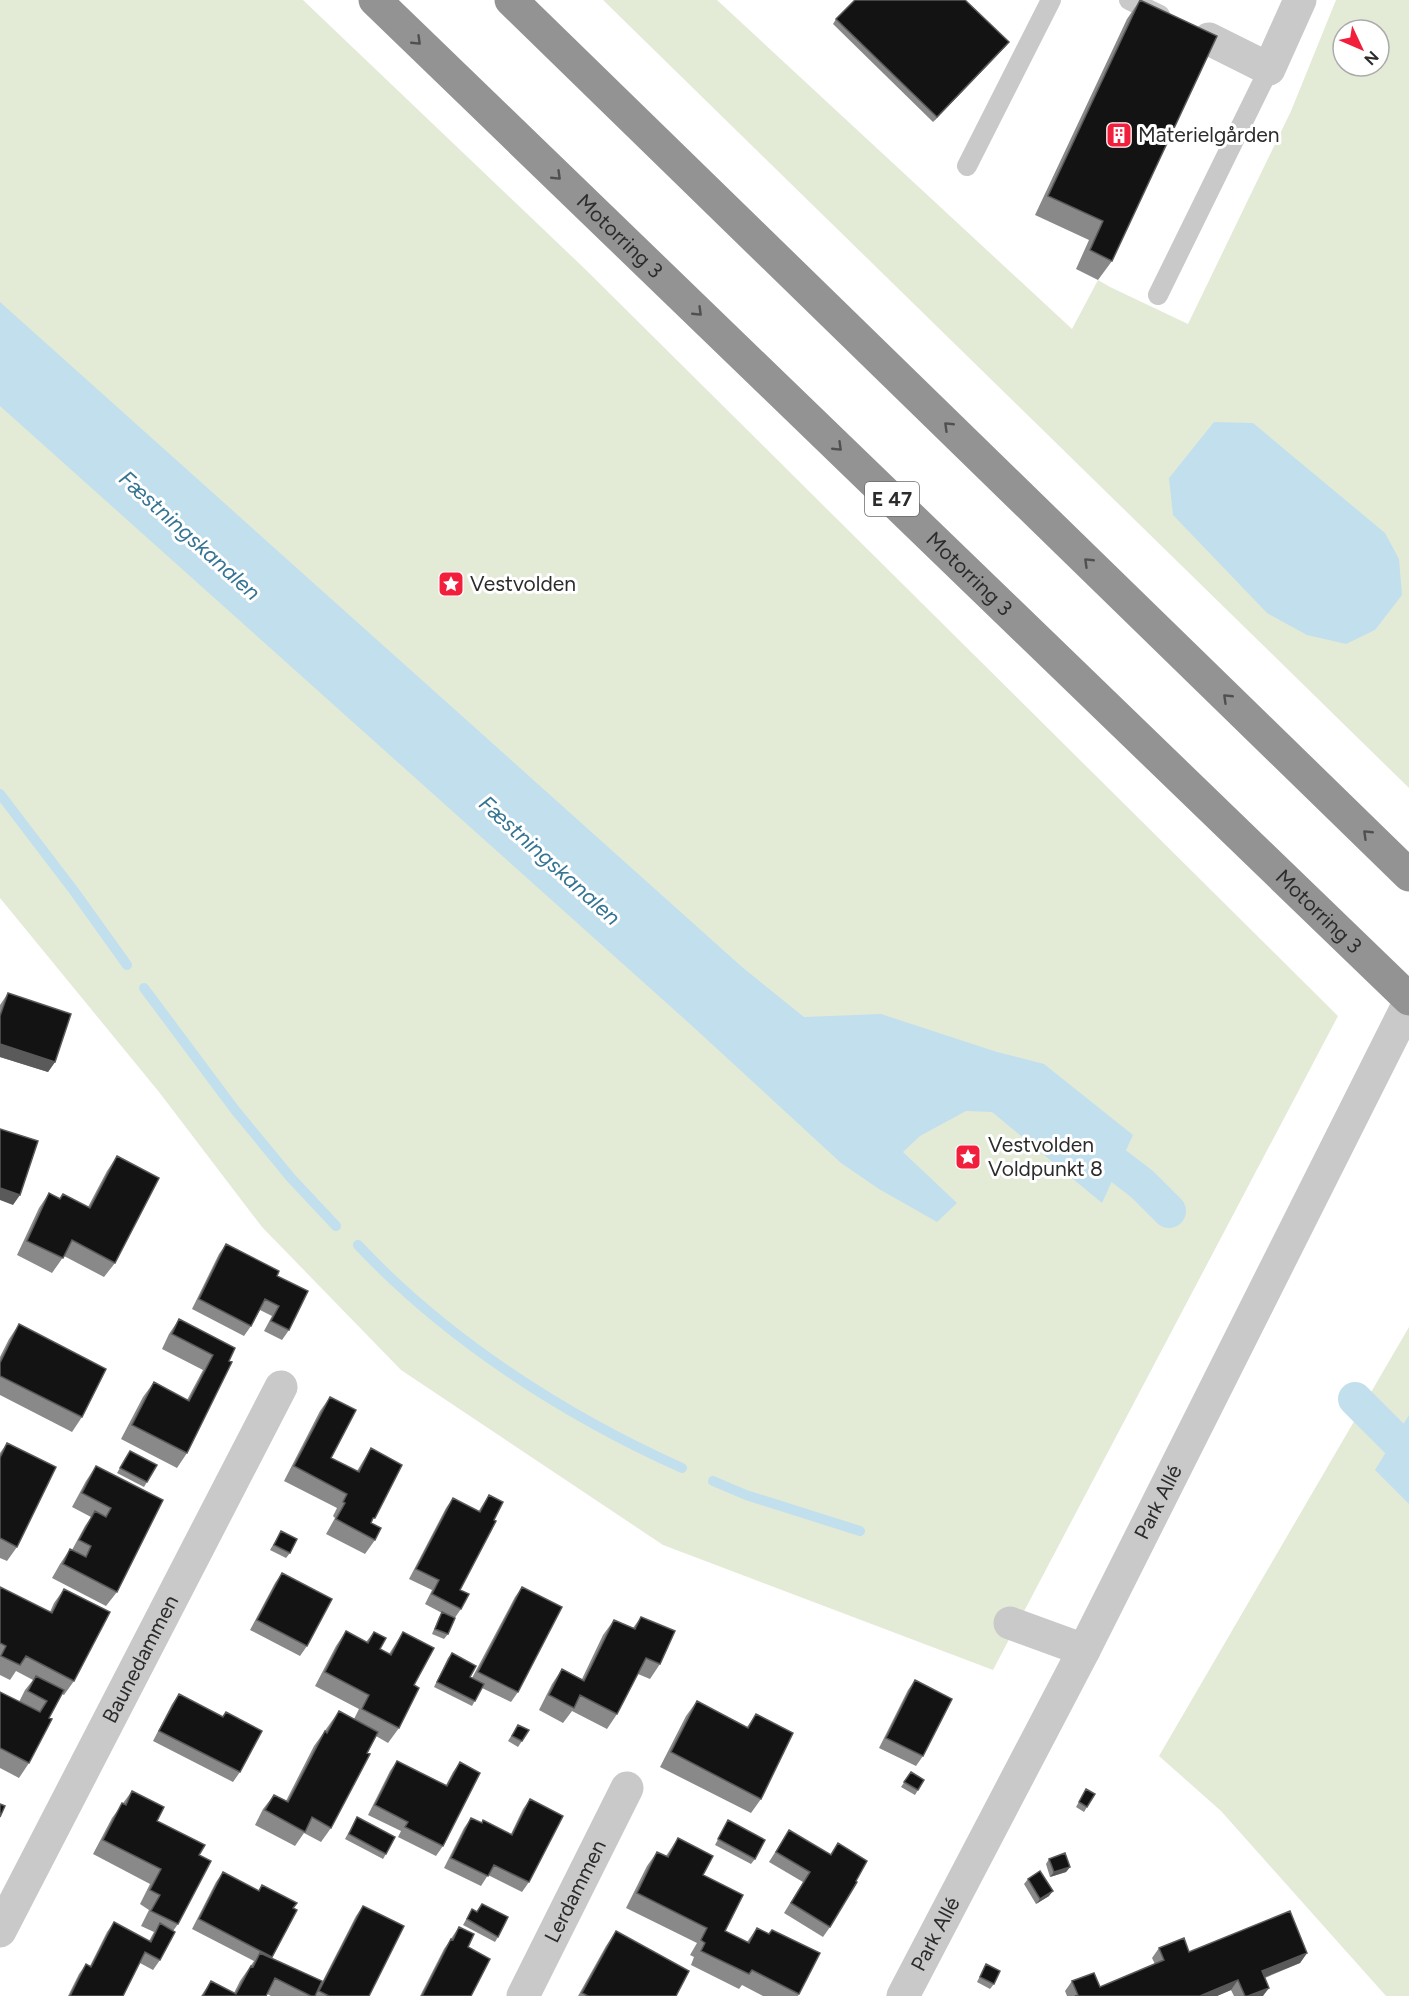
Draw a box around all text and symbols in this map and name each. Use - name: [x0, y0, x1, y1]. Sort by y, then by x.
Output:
- north arrow: [1331, 18, 1391, 78]
- one-way arrow: [410, 33, 421, 44]
- text: N: [1360, 47, 1383, 69]
- building icon: Materielgården: [1104, 120, 1134, 150]
- place label: Materielgården: [1138, 122, 1280, 147]
- one-way arrow: [551, 169, 561, 180]
- street label: Motorring 3: [572, 189, 668, 283]
- one-way arrow: [690, 304, 701, 315]
- one-way arrow: [945, 422, 956, 433]
- one-way arrow: [831, 440, 842, 451]
- water label: Fæstningskanalen: [114, 465, 266, 606]
- road number: E 47: [865, 482, 919, 516]
- street label: Motorring 3: [921, 526, 1018, 621]
- one-way arrow: [1084, 558, 1094, 569]
- place icon: Vestvolden: [436, 569, 466, 599]
- place label: Vestvolden: [470, 571, 576, 596]
- one-way arrow: [1224, 694, 1234, 705]
- water label: Fæstningskanalen: [474, 790, 626, 931]
- one-way arrow: [1364, 830, 1374, 841]
- street label: Motorring 3: [1271, 864, 1367, 958]
- place label: Vestvolden Voldpunkt 8: [988, 1132, 1103, 1181]
- place icon: Vestvolden Voldpunkt 8: [953, 1142, 983, 1172]
- street label: Park Allé: [1129, 1460, 1187, 1543]
- street label: Baunedammen: [97, 1591, 183, 1727]
- street label: Lerdammen: [539, 1836, 611, 1947]
- street label: Park Allé: [905, 1892, 965, 1975]

